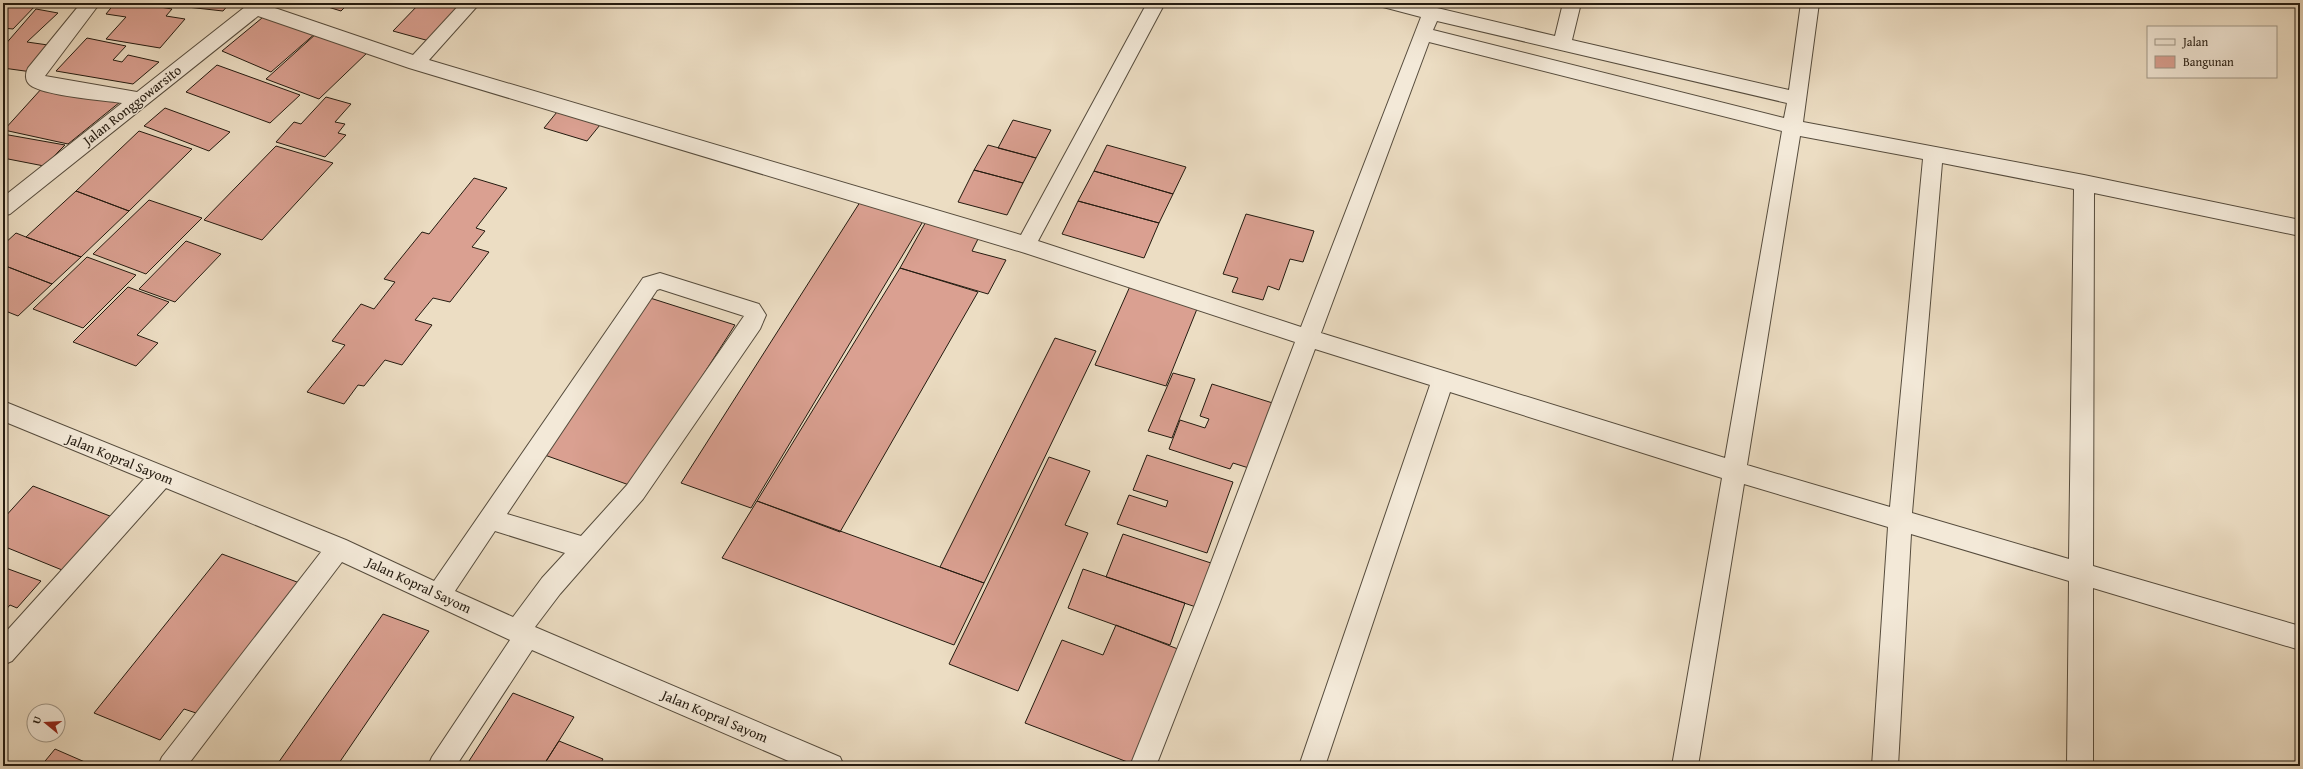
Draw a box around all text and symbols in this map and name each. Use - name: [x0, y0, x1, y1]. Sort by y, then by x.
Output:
- legend: [2147, 26, 2277, 78]
- text: Jalan: [2181, 33, 2208, 50]
- text: Bangunan: [2183, 53, 2234, 70]
- street label: Jalan Ronggowarsito: [77, 60, 185, 151]
- street label: Jalan Kopral Sayom: [62, 428, 177, 490]
- street label: Jalan Kopral Sayom: [362, 551, 475, 618]
- street label: Jalan Kopral Sayom: [657, 684, 772, 748]
- north arrow: [26, 703, 66, 743]
- text: U: [28, 713, 45, 726]

